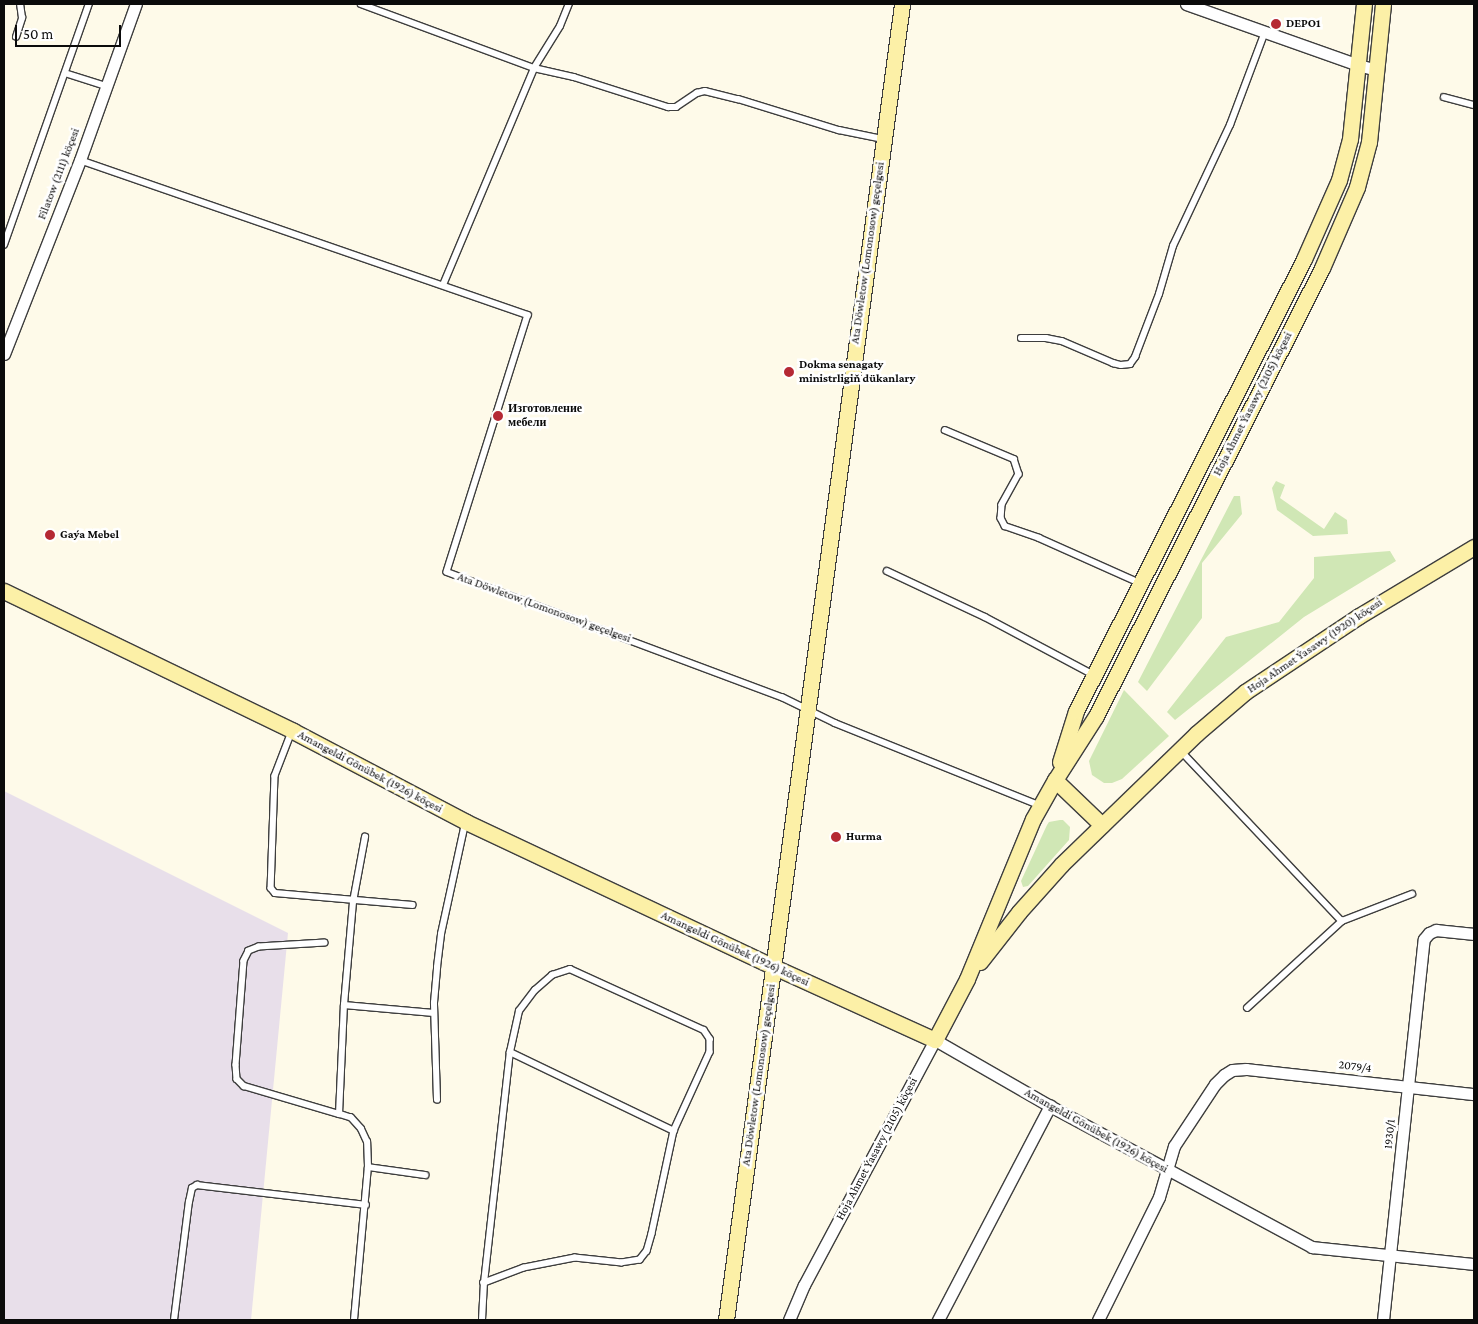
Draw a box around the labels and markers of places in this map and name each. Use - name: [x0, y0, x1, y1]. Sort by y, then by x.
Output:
- place label: DEPO1: [1286, 17, 1321, 31]
- marker: DEPO1: [1270, 18, 1282, 30]
- place label: Dokma senagaty ministrligiň dükanlary: [799, 358, 915, 386]
- marker: Dokma senagaty ministrligiň dükanlary: [783, 366, 795, 378]
- place label: Изготовление мебели: [508, 402, 582, 430]
- marker: Изготовление мебели: [492, 410, 504, 422]
- place label: Gaýa Mebel: [60, 528, 119, 542]
- marker: Gaýa Mebel: [44, 529, 56, 541]
- place label: Hurma: [846, 830, 882, 844]
- marker: Hurma: [830, 831, 842, 843]

